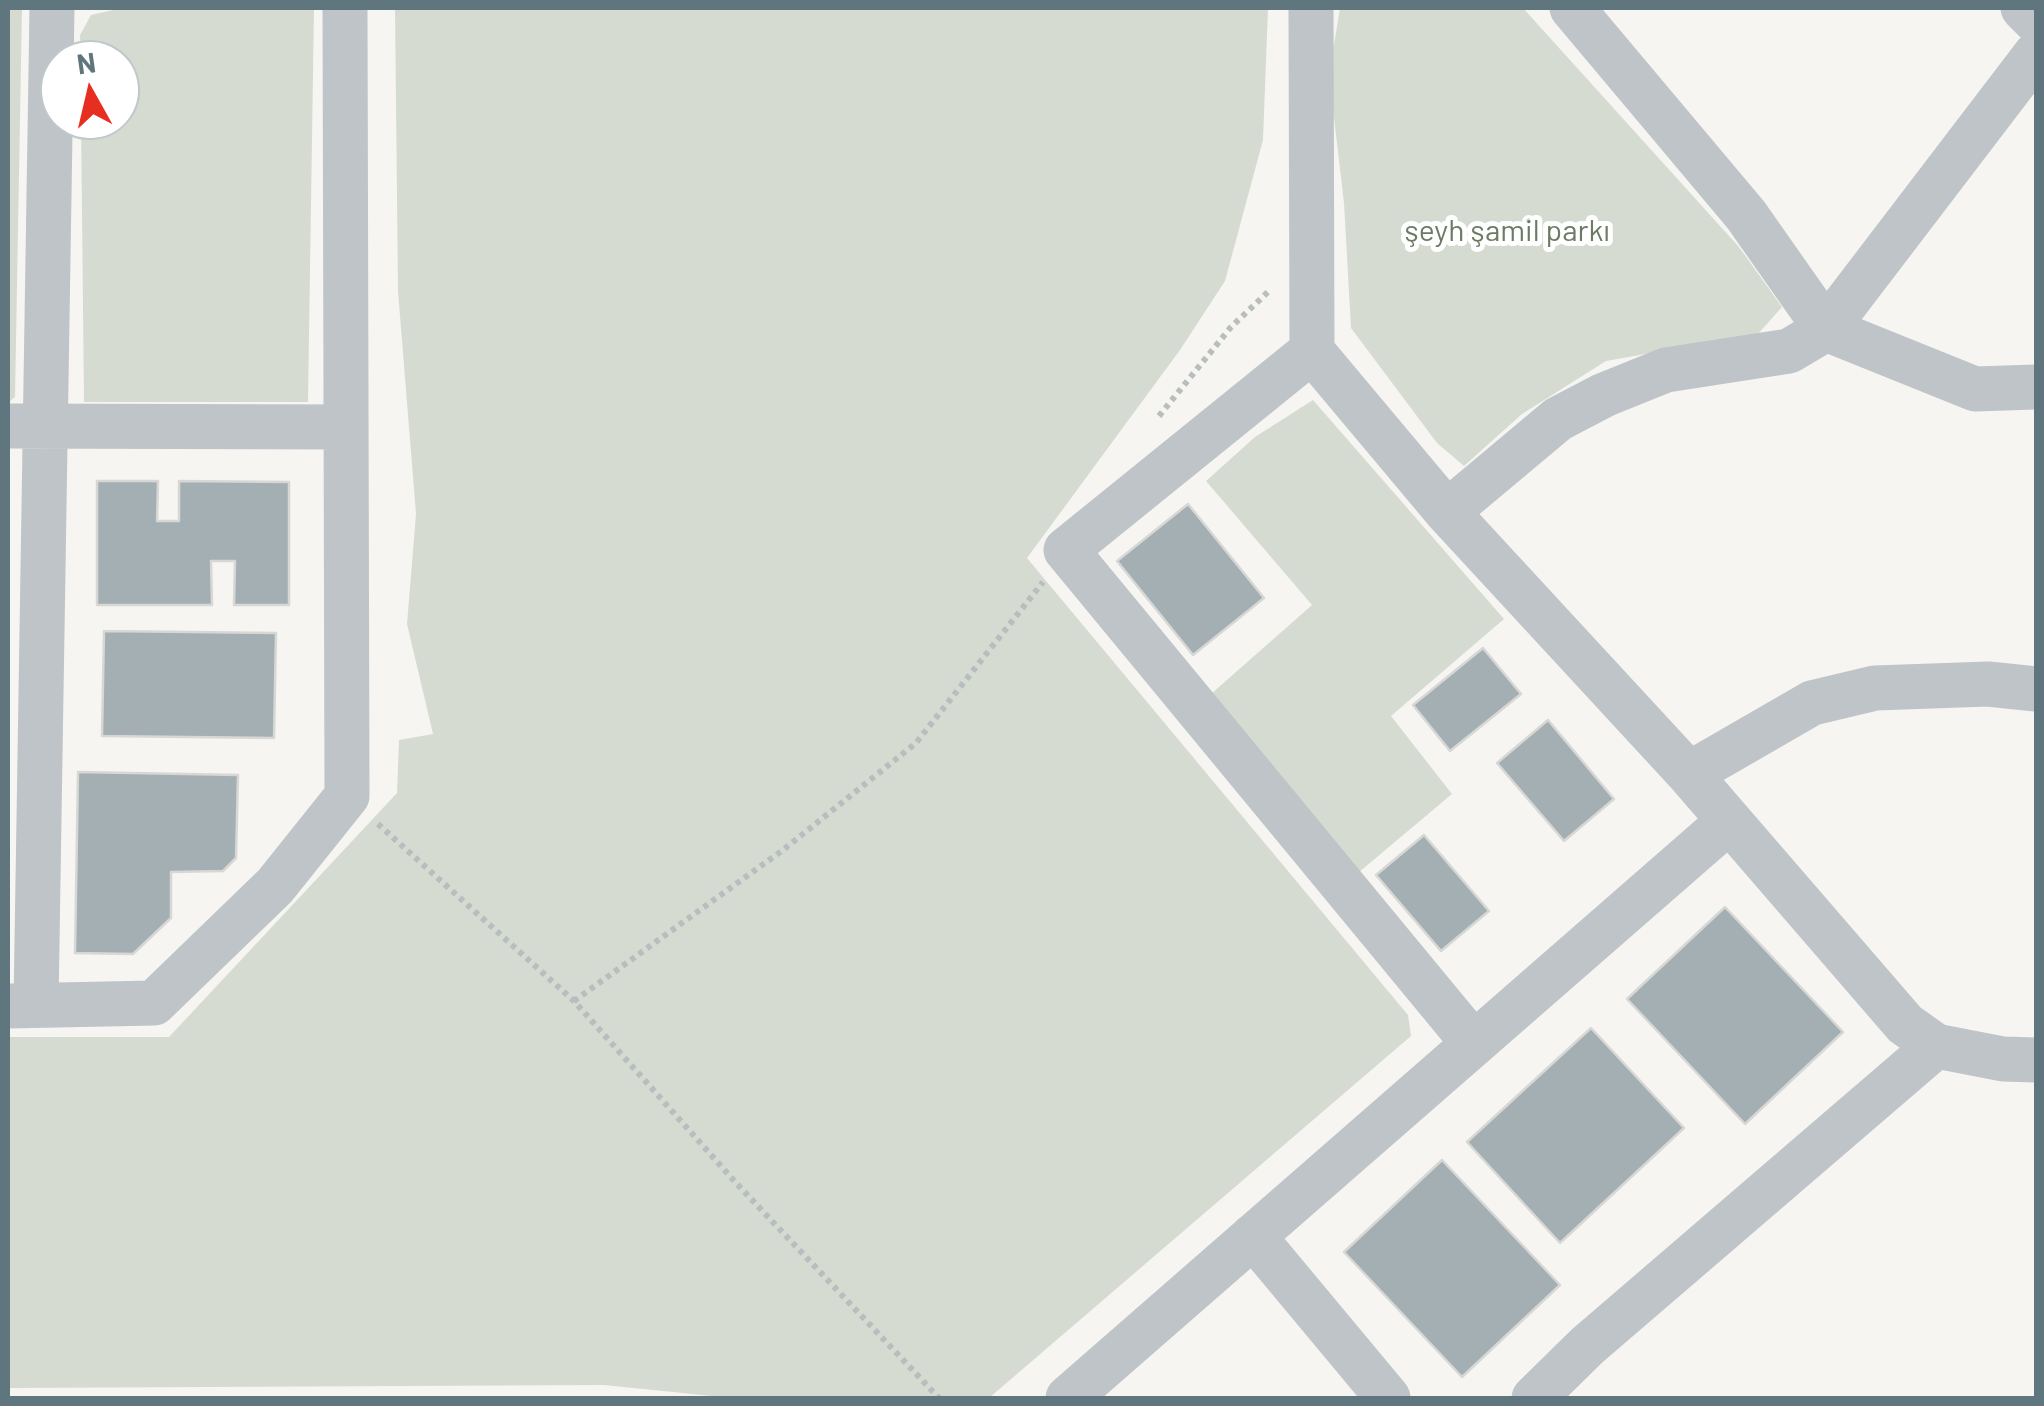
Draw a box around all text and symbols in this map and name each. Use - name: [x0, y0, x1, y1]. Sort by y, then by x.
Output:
- north arrow: [40, 40, 140, 140]
- text: N: [75, 44, 98, 80]
- park label: şeyh şamil parkı: [1404, 213, 1610, 249]

